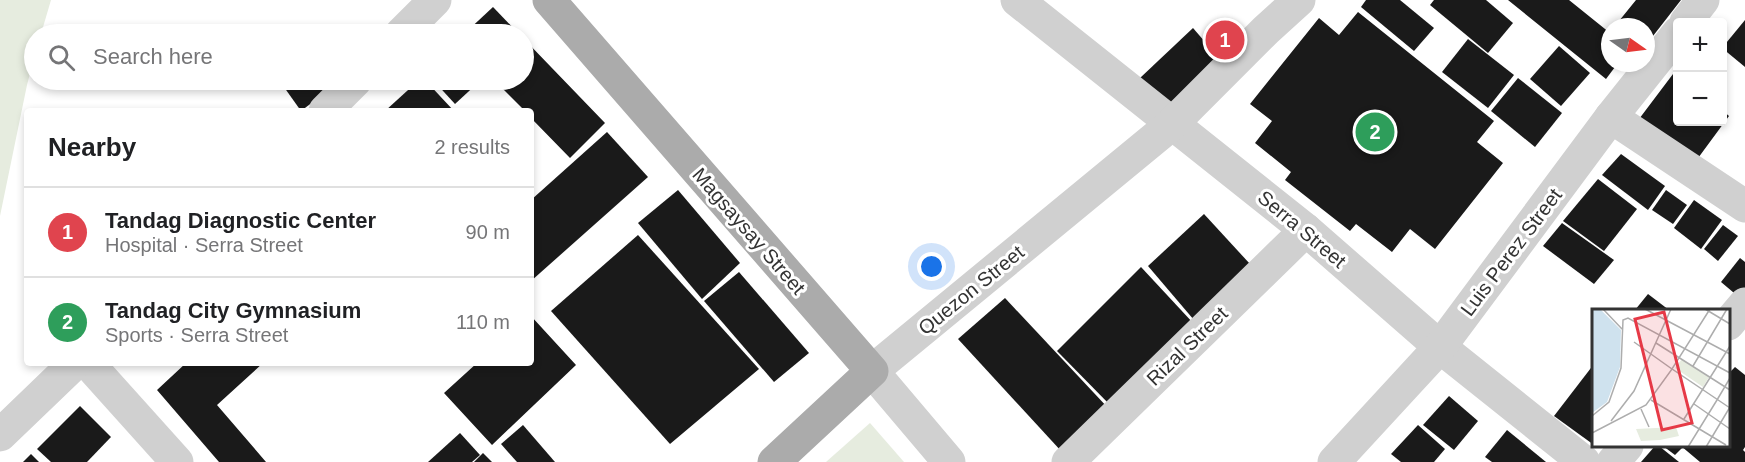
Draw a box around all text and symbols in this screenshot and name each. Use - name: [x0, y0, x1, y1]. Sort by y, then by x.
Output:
- pin: 1: [1206, 18, 1244, 63]
- north arrow: [1601, 18, 1655, 72]
- map controls: [1673, 18, 1727, 126]
- button: +: [1673, 18, 1727, 72]
- search box: [24, 24, 534, 90]
- icon: search: [45, 41, 78, 74]
- text: Search here: [93, 44, 213, 69]
- button: −: [1673, 72, 1727, 126]
- pin: 2: [1356, 110, 1394, 154]
- text: Nearby: [48, 132, 136, 162]
- text: 2 results: [434, 136, 510, 158]
- street label: Magsaysay Street: [688, 163, 810, 299]
- street label: Luis Perez Street: [1456, 184, 1566, 320]
- street label: Serra Street: [1254, 186, 1351, 272]
- text: Tandag Diagnostic Center: [105, 208, 376, 233]
- text: 1: [62, 221, 73, 243]
- text: 90 m: [466, 221, 510, 243]
- text: Hospital · Serra Street: [105, 234, 303, 256]
- street label: Quezon Street: [914, 241, 1028, 339]
- your location: [917, 252, 946, 281]
- text: Tandag City Gymnasium: [105, 298, 361, 323]
- street label: Rizal Street: [1142, 302, 1232, 390]
- inset map: [1592, 309, 1730, 447]
- text: 2: [62, 311, 73, 333]
- text: 110 m: [456, 311, 510, 333]
- text: Sports · Serra Street: [105, 324, 288, 346]

